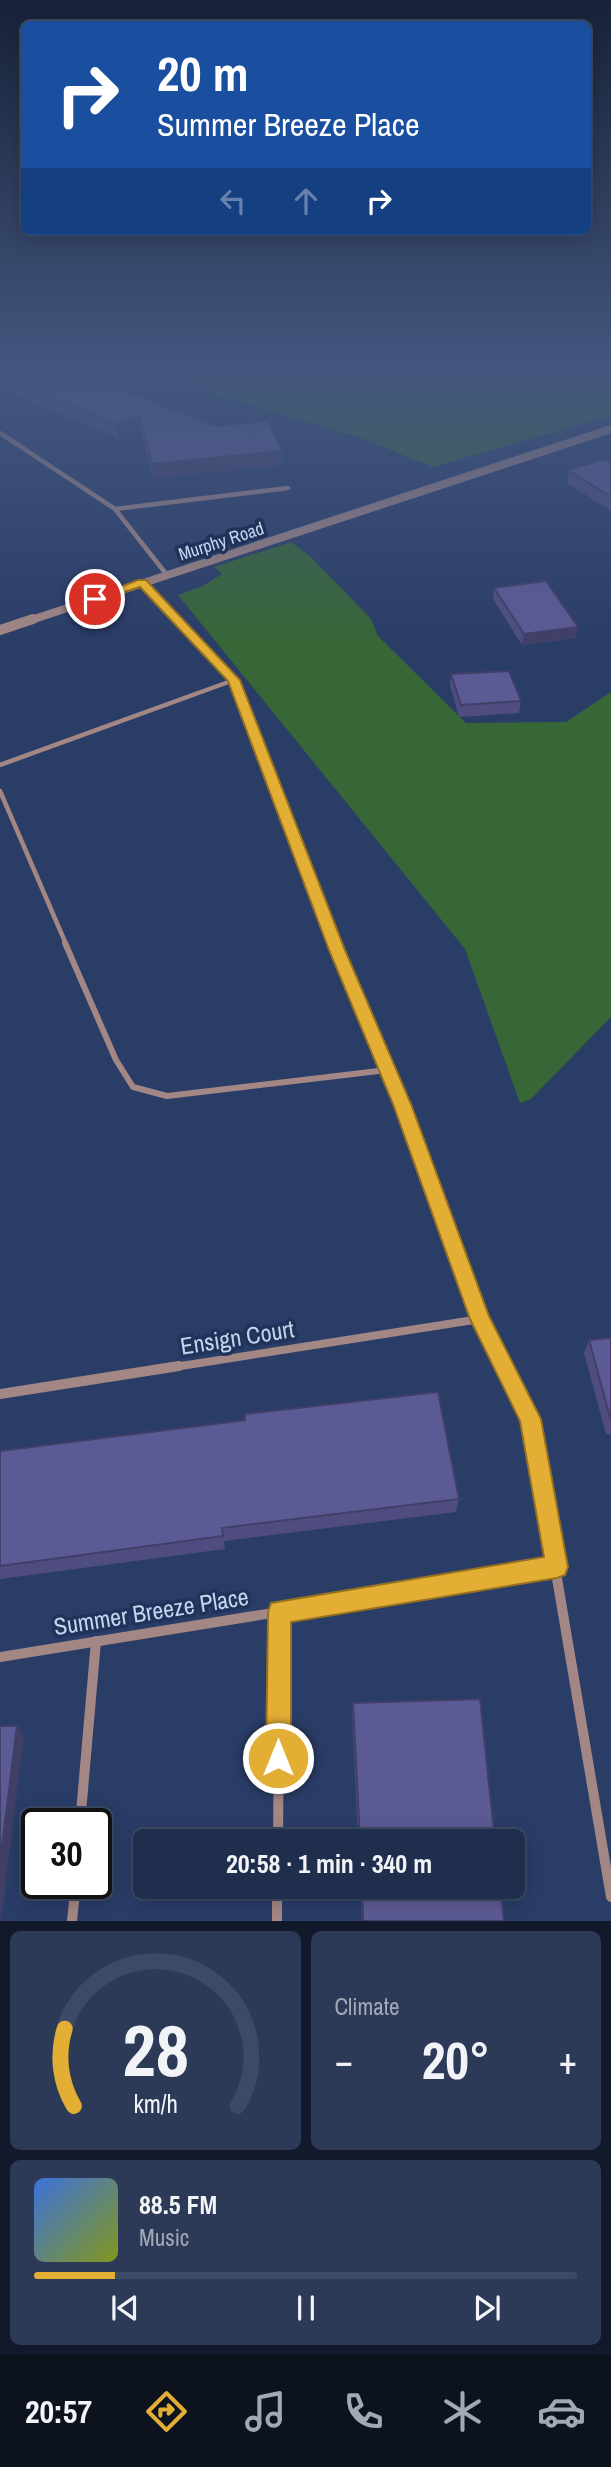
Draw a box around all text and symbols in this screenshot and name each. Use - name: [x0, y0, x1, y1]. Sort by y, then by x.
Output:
- text: 20 m: [157, 40, 249, 106]
- icon: right: [42, 49, 133, 140]
- text: Summer Breeze Place: [157, 103, 420, 146]
- icon: left: [214, 182, 252, 220]
- icon: ahead: [287, 182, 325, 220]
- icon: right: [360, 182, 398, 220]
- street label: Murphy Road: [175, 515, 267, 567]
- pin: [65, 569, 125, 629]
- icon: arrive: [76, 580, 114, 618]
- street label: Ensign Court: [178, 1312, 297, 1362]
- street label: Summer Breeze Place: [51, 1580, 251, 1642]
- position arrow: [241, 1721, 315, 1795]
- speed limit sign: 30: [21, 1808, 112, 1899]
- text: 20:58 · 1 min · 340 m: [226, 1846, 432, 1881]
- text: Climate: [335, 1991, 399, 2022]
- text: 28: [122, 2002, 188, 2100]
- text: 20°: [422, 2025, 490, 2095]
- text: −: [335, 2035, 353, 2086]
- text: +: [559, 2035, 577, 2086]
- text: km/h: [133, 2087, 177, 2121]
- text: 88.5 FM: [139, 2187, 217, 2222]
- text: Music: [139, 2222, 189, 2253]
- icon: previous: [106, 2289, 144, 2327]
- icon: pause: [287, 2289, 325, 2327]
- icon: next: [468, 2289, 506, 2327]
- icon: directions: [142, 2387, 191, 2436]
- icon: music: [241, 2387, 290, 2436]
- icon: phone: [339, 2387, 388, 2436]
- icon: climate: [438, 2387, 487, 2436]
- icon: car: [537, 2387, 586, 2436]
- text: 20:57: [25, 2390, 92, 2433]

